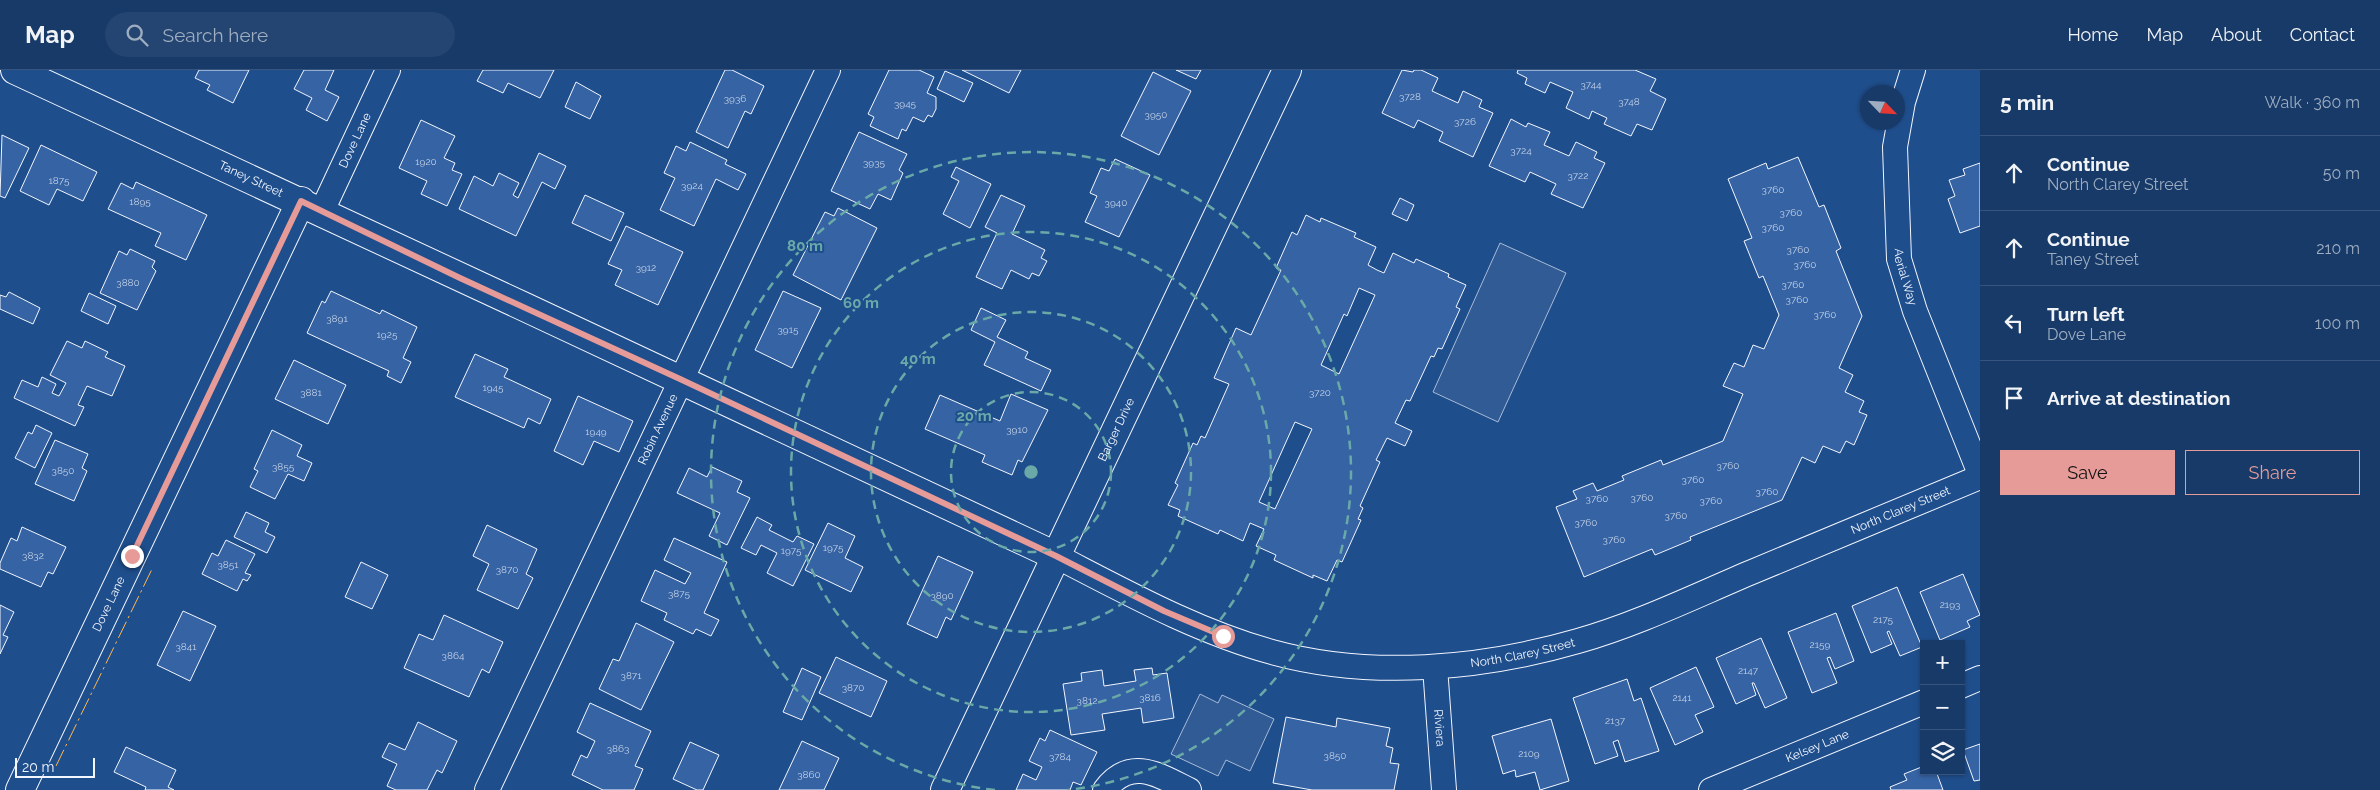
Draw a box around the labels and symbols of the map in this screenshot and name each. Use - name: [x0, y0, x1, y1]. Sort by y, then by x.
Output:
- house number: 3744: [1580, 79, 1602, 90]
- north arrow: [1860, 85, 1905, 130]
- house number: 3728: [1399, 91, 1421, 102]
- house number: 3936: [724, 93, 746, 104]
- house number: 3748: [1618, 96, 1640, 107]
- house number: 3945: [894, 98, 917, 109]
- house number: 3950: [1145, 109, 1167, 120]
- street label: Dove Lane: [336, 110, 374, 170]
- house number: 3726: [1454, 116, 1476, 127]
- house number: 3724: [1510, 145, 1532, 156]
- house number: 1920: [415, 156, 437, 167]
- house number: 3935: [863, 157, 886, 168]
- street label: Taney Street: [217, 158, 285, 200]
- house number: 3722: [1567, 170, 1589, 181]
- house number: 1875: [49, 175, 70, 186]
- house number: 3924: [681, 180, 703, 191]
- house number: 3760: [1762, 184, 1784, 195]
- house number: 1895: [129, 196, 151, 207]
- house number: 3940: [1105, 197, 1127, 208]
- house number: 3760: [1780, 207, 1802, 218]
- house number: 3760: [1762, 222, 1784, 233]
- text: 80 m: [787, 237, 823, 255]
- house number: 3760: [1787, 244, 1809, 255]
- street label: Aerial Way: [1892, 248, 1920, 307]
- house number: 3760: [1794, 259, 1816, 270]
- house number: 3912: [636, 262, 656, 273]
- house number: 3880: [116, 277, 140, 288]
- house number: 3760: [1782, 279, 1804, 290]
- text: 60 m: [843, 294, 879, 312]
- house number: 3760: [1786, 294, 1808, 305]
- house number: 3760: [1814, 309, 1836, 320]
- house number: 3891: [326, 313, 348, 324]
- house number: 3915: [778, 324, 799, 335]
- house number: 1925: [377, 329, 398, 340]
- text: 40 m: [900, 350, 936, 368]
- house number: 1945: [482, 382, 504, 393]
- house number: 3881: [300, 387, 322, 398]
- house number: 3720: [1309, 387, 1331, 398]
- street label: Robin Avenue: [635, 392, 681, 467]
- street label: Barger Drive: [1095, 396, 1137, 464]
- text: 20 m: [956, 407, 992, 425]
- house number: 3910: [1006, 424, 1028, 435]
- house number: 1949: [585, 426, 607, 437]
- house number: 3760: [1717, 460, 1739, 471]
- house number: 3855: [272, 461, 295, 472]
- centre of rings: [1022, 463, 1040, 481]
- house number: 3850: [52, 465, 74, 476]
- house number: 3760: [1682, 474, 1704, 485]
- street label: North Clarey Street: [1849, 483, 1952, 537]
- house number: 3760: [1756, 486, 1778, 497]
- house number: 3760: [1631, 492, 1653, 503]
- house number: 3760: [1586, 493, 1608, 504]
- house number: 3760: [1700, 495, 1722, 506]
- house number: 3760: [1665, 510, 1687, 521]
- house number: 3760: [1575, 517, 1597, 528]
- house number: 3760: [1603, 534, 1625, 545]
- house number: 1975: [823, 542, 844, 553]
- route end: [121, 545, 144, 568]
- house number: 1975: [781, 545, 802, 556]
- house number: 3832: [22, 550, 44, 561]
- house number: 3851: [218, 559, 239, 570]
- house number: 3870: [496, 564, 518, 575]
- street label: Dove Lane: [90, 574, 128, 634]
- house number: 3875: [668, 588, 691, 599]
- house number: 3890: [930, 590, 954, 601]
- house number: 2193: [1940, 599, 1960, 610]
- house number: 2175: [1873, 614, 1894, 625]
- route start: [1212, 625, 1235, 648]
- street label: North Clarey Street: [1470, 635, 1576, 670]
- house number: 2159: [1810, 639, 1831, 650]
- house number: 3841: [175, 641, 197, 652]
- house number: 3864: [442, 650, 465, 661]
- house number: 2147: [1738, 665, 1759, 676]
- house number: 3871: [621, 670, 642, 681]
- house number: 3870: [842, 682, 864, 693]
- house number: 3816: [1139, 692, 1161, 703]
- house number: 2141: [1672, 692, 1692, 703]
- house number: 3812: [1077, 695, 1097, 706]
- street label: Riviera: [1431, 709, 1448, 747]
- house number: 2137: [1605, 715, 1626, 726]
- street label: Kelsey Lane: [1784, 727, 1851, 765]
- house number: 3863: [607, 743, 629, 754]
- house number: 2109: [1518, 748, 1540, 759]
- house number: 3850: [1324, 750, 1346, 761]
- house number: 3784: [1049, 751, 1072, 762]
- scale bar: [15, 755, 95, 778]
- house number: 3860: [797, 769, 821, 780]

